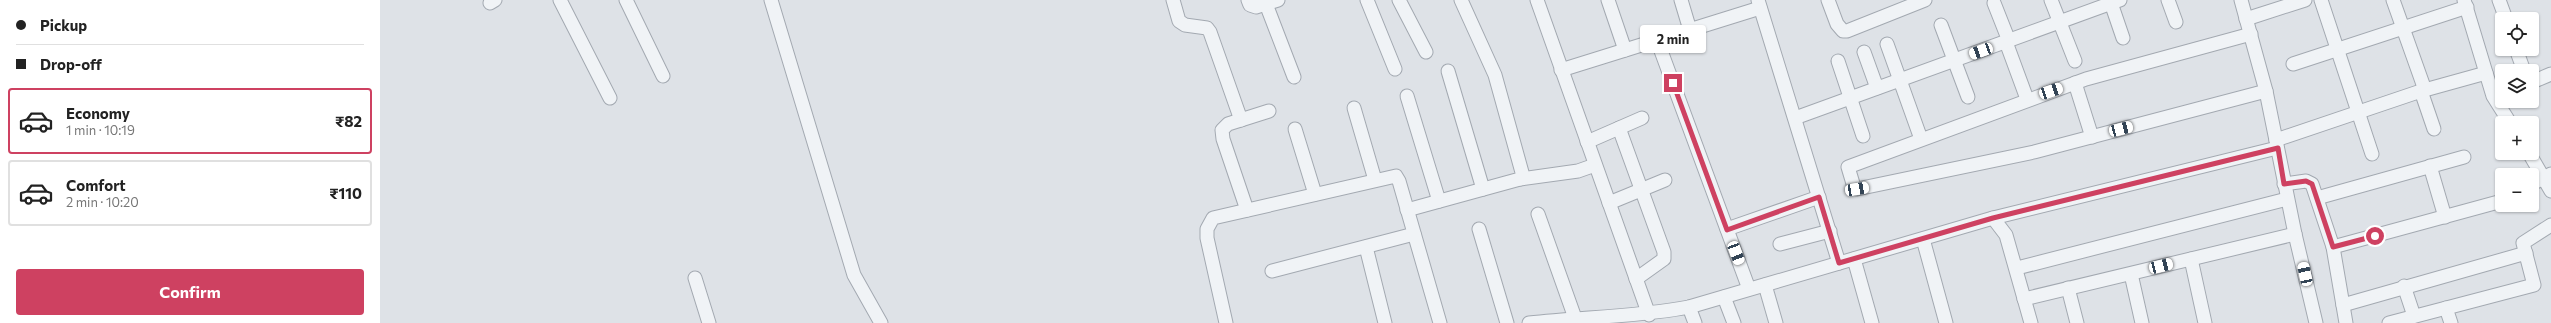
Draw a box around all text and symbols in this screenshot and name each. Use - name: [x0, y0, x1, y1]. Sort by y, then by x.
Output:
- map controls: [2495, 12, 2539, 212]
- button: locate: [2495, 12, 2539, 56]
- text: Pickup: [40, 16, 87, 34]
- callout: 2 min: [1640, 25, 1706, 53]
- text: 2 min: [1657, 31, 1689, 47]
- car: [1968, 41, 1994, 61]
- text: Drop-off: [40, 55, 102, 73]
- button: layers: [2495, 64, 2539, 108]
- route end: [1664, 74, 1682, 92]
- car: [2038, 81, 2064, 101]
- icon: car: [18, 103, 54, 139]
- text: Economy: [66, 104, 130, 122]
- text: ₹82: [335, 112, 362, 130]
- button: +: [2495, 116, 2539, 160]
- car: [2108, 120, 2134, 138]
- text: 1 min · 10:19: [66, 122, 135, 138]
- button: −: [2495, 168, 2539, 212]
- icon: car: [18, 175, 54, 211]
- text: Comfort: [66, 176, 126, 194]
- car: [1844, 181, 1870, 197]
- text: ₹110: [329, 184, 362, 202]
- text: 2 min · 10:20: [66, 194, 139, 210]
- route start: [2366, 227, 2384, 245]
- car: [1726, 240, 1746, 266]
- car: [2148, 257, 2174, 275]
- car: [2297, 261, 2313, 287]
- button: Confirm: [16, 269, 364, 315]

